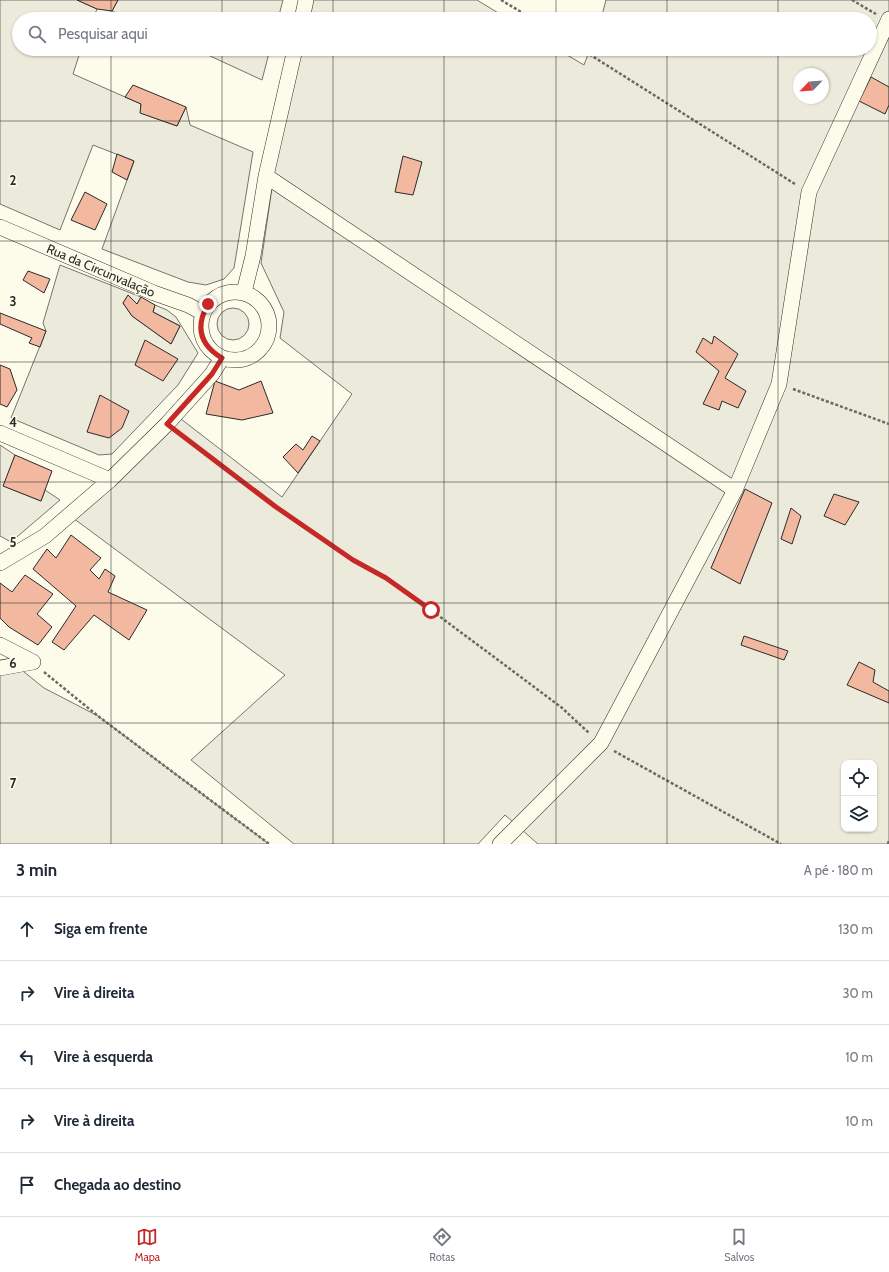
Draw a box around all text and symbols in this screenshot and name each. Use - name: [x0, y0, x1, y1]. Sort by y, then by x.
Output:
- search box: [12, 12, 877, 56]
- icon: search: [26, 23, 48, 45]
- text: Pesquisar aqui: [58, 25, 148, 43]
- north arrow: [793, 68, 829, 104]
- text: 2: [10, 172, 17, 188]
- street label: Rua da Circunvalação: [44, 240, 158, 300]
- text: 3: [9, 293, 17, 309]
- route end: [199, 295, 217, 313]
- text: 4: [9, 414, 17, 430]
- text: 5: [10, 534, 17, 550]
- route start: [422, 601, 440, 619]
- text: 6: [9, 655, 17, 671]
- map controls: [841, 760, 877, 832]
- button: locate: [841, 760, 877, 796]
- text: 7: [10, 775, 17, 791]
- button: layers: [841, 796, 877, 832]
- text: 3 min: [16, 860, 57, 880]
- text: A pé · 180 m: [804, 862, 873, 878]
- icon: ahead: [16, 918, 38, 940]
- text: Siga em frente: [54, 920, 147, 938]
- text: 130 m: [838, 921, 873, 937]
- icon: right: [16, 982, 38, 1004]
- text: Vire à direita: [54, 984, 135, 1002]
- text: 30 m: [843, 985, 873, 1001]
- icon: left: [16, 1046, 38, 1068]
- text: Vire à esquerda: [54, 1048, 153, 1066]
- text: 10 m: [845, 1049, 873, 1065]
- icon: right: [16, 1110, 38, 1132]
- text: Vire à direita: [54, 1112, 135, 1130]
- text: 10 m: [845, 1113, 873, 1129]
- icon: arrive: [16, 1174, 38, 1196]
- text: Chegada ao destino: [54, 1176, 181, 1194]
- tab: Mapa: [135, 1226, 160, 1264]
- tab: Rotas: [429, 1226, 455, 1264]
- tab: Salvos: [724, 1226, 754, 1264]

